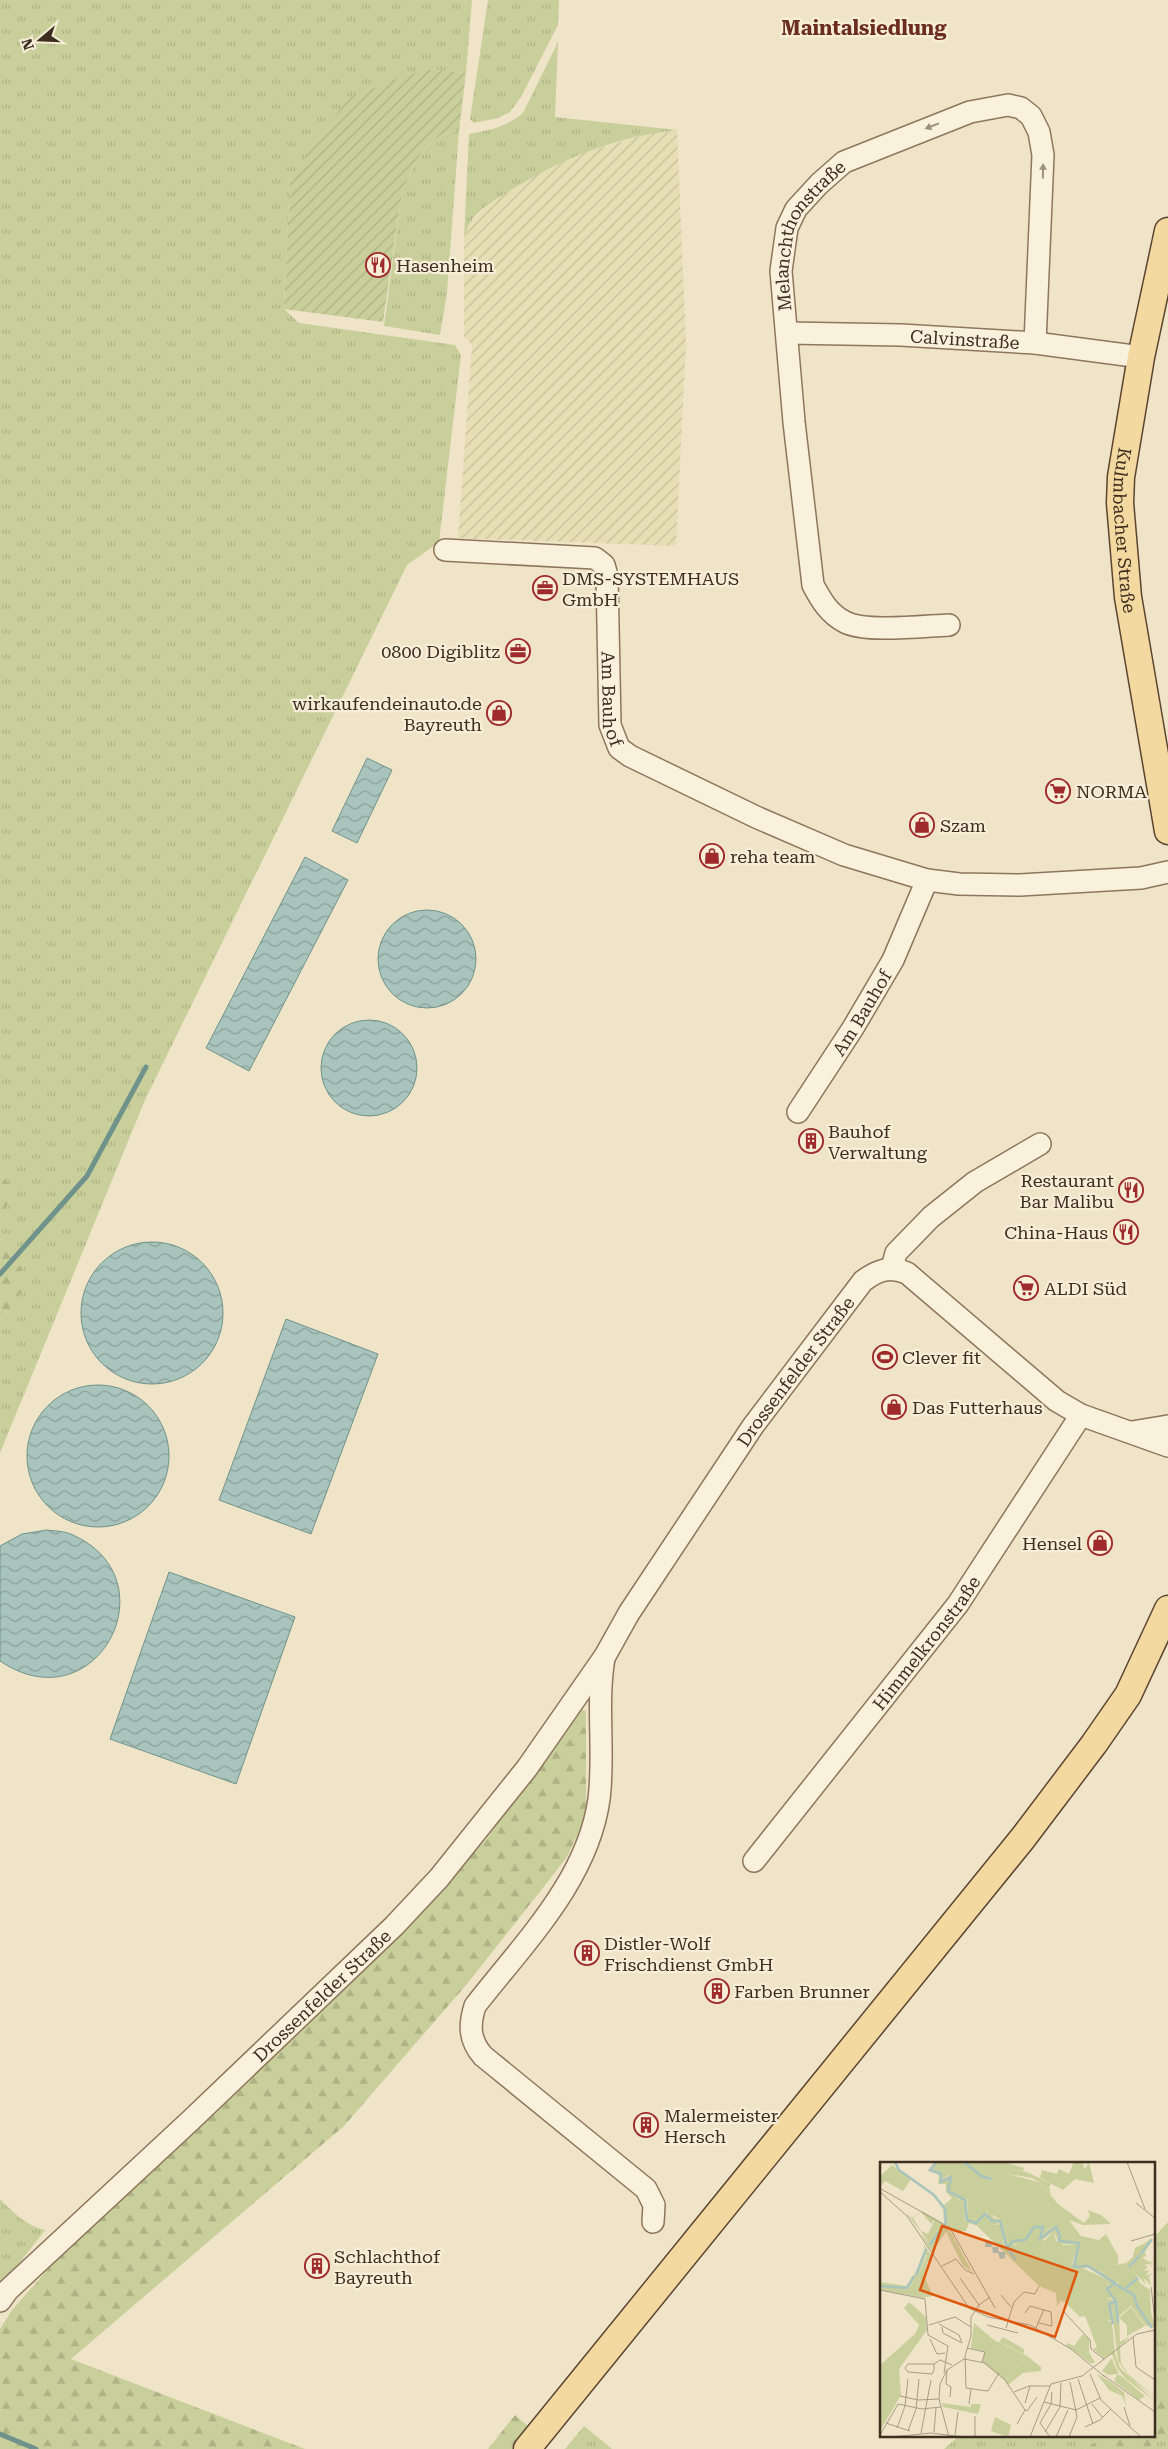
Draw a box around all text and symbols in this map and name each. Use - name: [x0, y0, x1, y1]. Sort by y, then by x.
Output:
- north arrow: [15, 15, 65, 65]
- district label: Maintalsiedlung: [781, 16, 947, 40]
- text: N: [18, 36, 37, 52]
- one-way arrow: [924, 122, 939, 130]
- street label: Melanchthonstraße: [770, 155, 849, 312]
- one-way arrow: [1039, 163, 1047, 179]
- restaurant icon: Hasenheim: [365, 252, 391, 278]
- place label: Hasenheim: [396, 255, 494, 276]
- street label: Calvinstraße: [910, 325, 1020, 353]
- street label: Kulmbacher Straße: [1109, 446, 1141, 615]
- place label: DMS-SYSTEMHAUS GmbH: [562, 568, 739, 610]
- office icon: DMS-SYSTEMHAUS GmbH: [532, 575, 558, 601]
- office icon: 0800 Digiblitz: [505, 638, 531, 664]
- place label: 0800 Digiblitz: [381, 641, 501, 662]
- street label: Am Bauhof: [598, 651, 628, 750]
- place label: wirkaufendeinauto.de Bayreuth: [292, 693, 482, 735]
- shop icon: wirkaufendeinauto.de Bayreuth: [486, 700, 512, 726]
- supermarket icon: NORMA: [1045, 778, 1071, 804]
- place label: NORMA: [1076, 781, 1147, 802]
- shop icon: Szam: [909, 812, 935, 838]
- place label: Szam: [940, 815, 986, 836]
- shop icon: reha team: [699, 843, 725, 869]
- place label: reha team: [730, 846, 815, 867]
- street label: Am Bauhof: [828, 965, 896, 1059]
- place label: Bauhof Verwaltung: [828, 1121, 928, 1163]
- building icon: Bauhof Verwaltung: [798, 1128, 824, 1154]
- place label: Restaurant Bar Malibu: [1019, 1170, 1114, 1212]
- restaurant icon: Restaurant Bar Malibu: [1118, 1177, 1144, 1203]
- restaurant icon: China-Haus: [1113, 1219, 1139, 1245]
- place label: China-Haus: [1004, 1222, 1108, 1243]
- supermarket icon: ALDI Süd: [1013, 1275, 1039, 1301]
- place label: ALDI Süd: [1044, 1278, 1127, 1299]
- street label: Drossenfelder Straße: [732, 1292, 858, 1450]
- sports icon: Clever fit: [872, 1344, 898, 1370]
- place label: Clever fit: [902, 1347, 981, 1368]
- shop icon: Das Futterhaus: [881, 1394, 907, 1420]
- place label: Das Futterhaus: [912, 1397, 1043, 1418]
- shop icon: Hensel: [1087, 1530, 1113, 1556]
- place label: Hensel: [1022, 1533, 1082, 1554]
- street label: Himmelkronstraße: [868, 1572, 984, 1714]
- street label: Drossenfelder Straße: [248, 1925, 395, 2066]
- place label: Distler-Wolf Frischdienst GmbH: [604, 1933, 773, 1975]
- building icon: Distler-Wolf Frischdienst GmbH: [574, 1940, 600, 1966]
- building icon: Farben Brunner: [704, 1978, 730, 2004]
- place label: Farben Brunner: [734, 1981, 870, 2002]
- place label: Malermeister Hersch: [664, 2105, 778, 2147]
- building icon: Malermeister Hersch: [633, 2112, 659, 2138]
- inset map: [880, 2162, 1156, 2436]
- place label: Schlachthof Bayreuth: [334, 2246, 441, 2288]
- building icon: Schlachthof Bayreuth: [304, 2253, 330, 2279]

